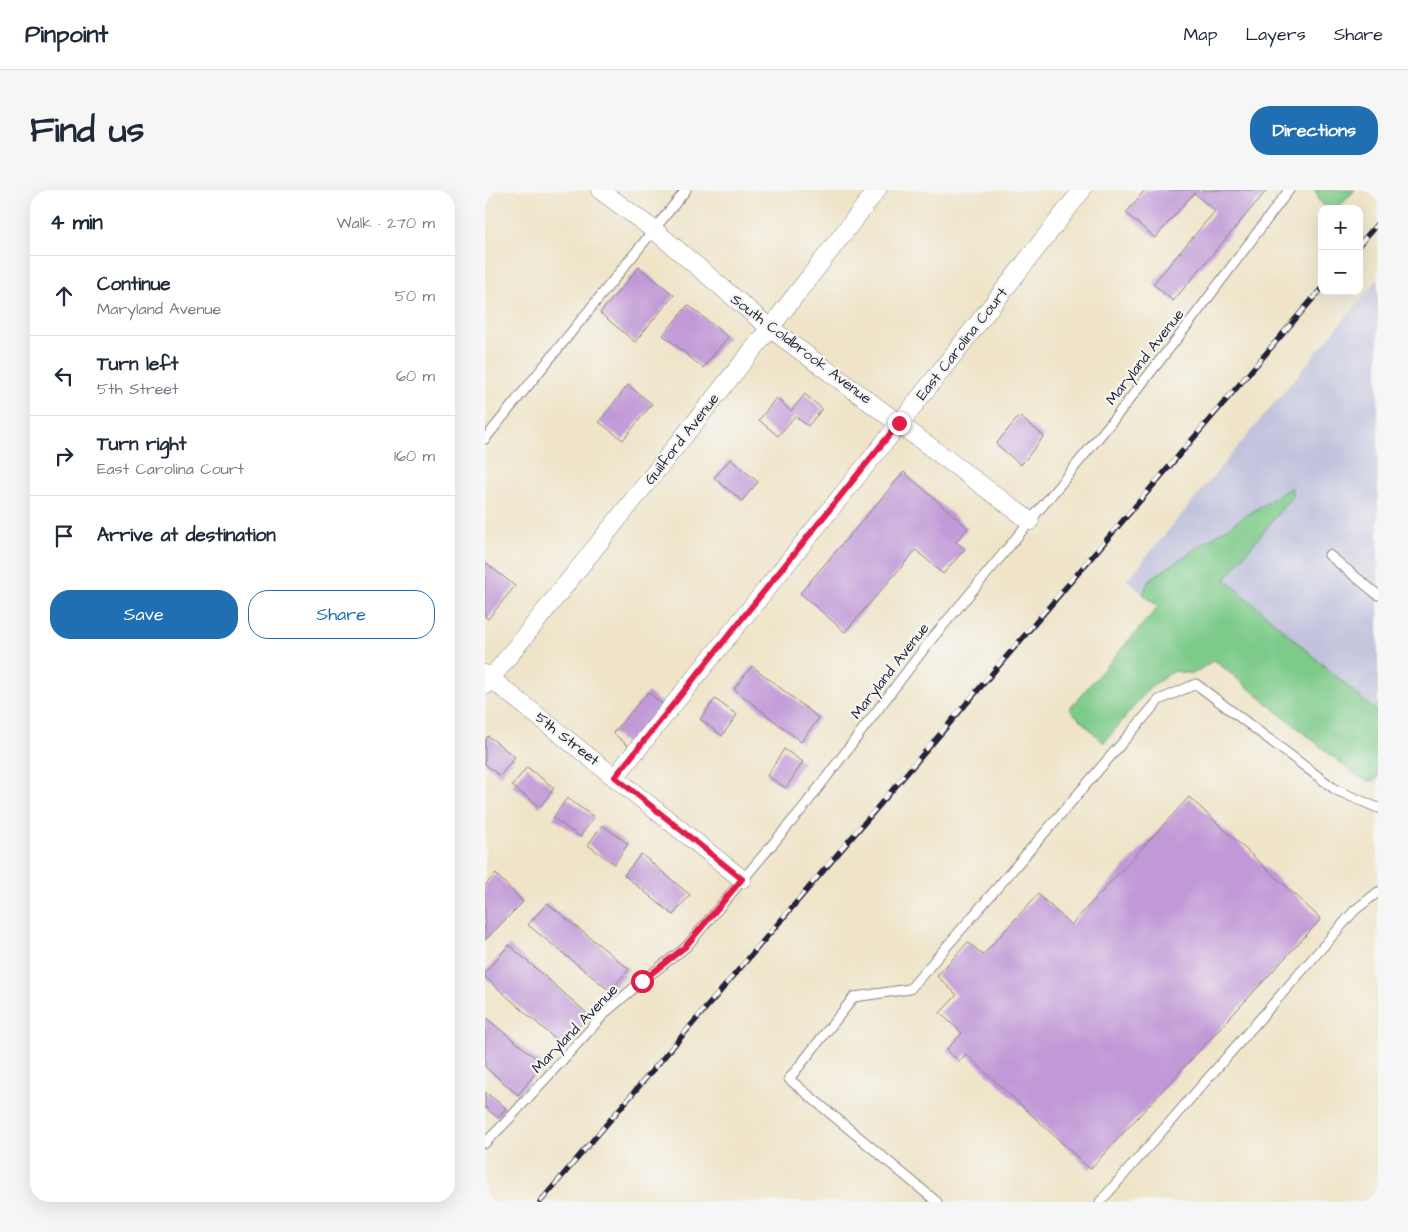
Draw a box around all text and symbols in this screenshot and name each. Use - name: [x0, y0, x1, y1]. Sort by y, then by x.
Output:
- text: Pinpoint: [25, 18, 108, 52]
- text: Map: [1183, 22, 1217, 47]
- text: Layers: [1245, 22, 1306, 47]
- text: Share: [1334, 22, 1383, 47]
- text: Find us: [30, 106, 144, 155]
- button: Directions: [1250, 106, 1378, 155]
- map controls: [1318, 205, 1363, 295]
- button: +: [1318, 205, 1363, 250]
- text: 4 min: [50, 208, 103, 237]
- text: Walk · 270 m: [336, 212, 435, 234]
- button: −: [1318, 250, 1363, 295]
- text: Continue: [97, 271, 171, 298]
- icon: ahead: [50, 282, 78, 310]
- street label: East Carolina Court: [911, 283, 1013, 405]
- text: 50 m: [395, 285, 435, 307]
- street label: South Coldbrook Avenue: [726, 289, 876, 409]
- text: Maryland Avenue: [97, 298, 221, 320]
- street label: Maryland Avenue: [1101, 305, 1190, 410]
- text: Turn left: [97, 351, 178, 378]
- icon: left: [50, 362, 78, 390]
- text: 60 m: [396, 365, 435, 387]
- text: 5th Street: [97, 378, 178, 400]
- street label: Guilford Avenue: [640, 389, 724, 489]
- route end: [888, 412, 911, 435]
- text: Turn right: [97, 431, 186, 458]
- icon: right: [50, 442, 78, 470]
- text: 160 m: [394, 445, 435, 467]
- text: East Carolina Court: [97, 458, 244, 480]
- icon: arrive: [50, 522, 78, 550]
- text: Arrive at destination: [97, 522, 276, 549]
- button: Save: [50, 590, 238, 639]
- button: Share: [248, 590, 435, 639]
- street label: Maryland Avenue: [846, 619, 935, 724]
- street label: 5th Street: [530, 707, 604, 771]
- route start: [631, 970, 654, 993]
- street label: Maryland Avenue: [527, 980, 624, 1079]

